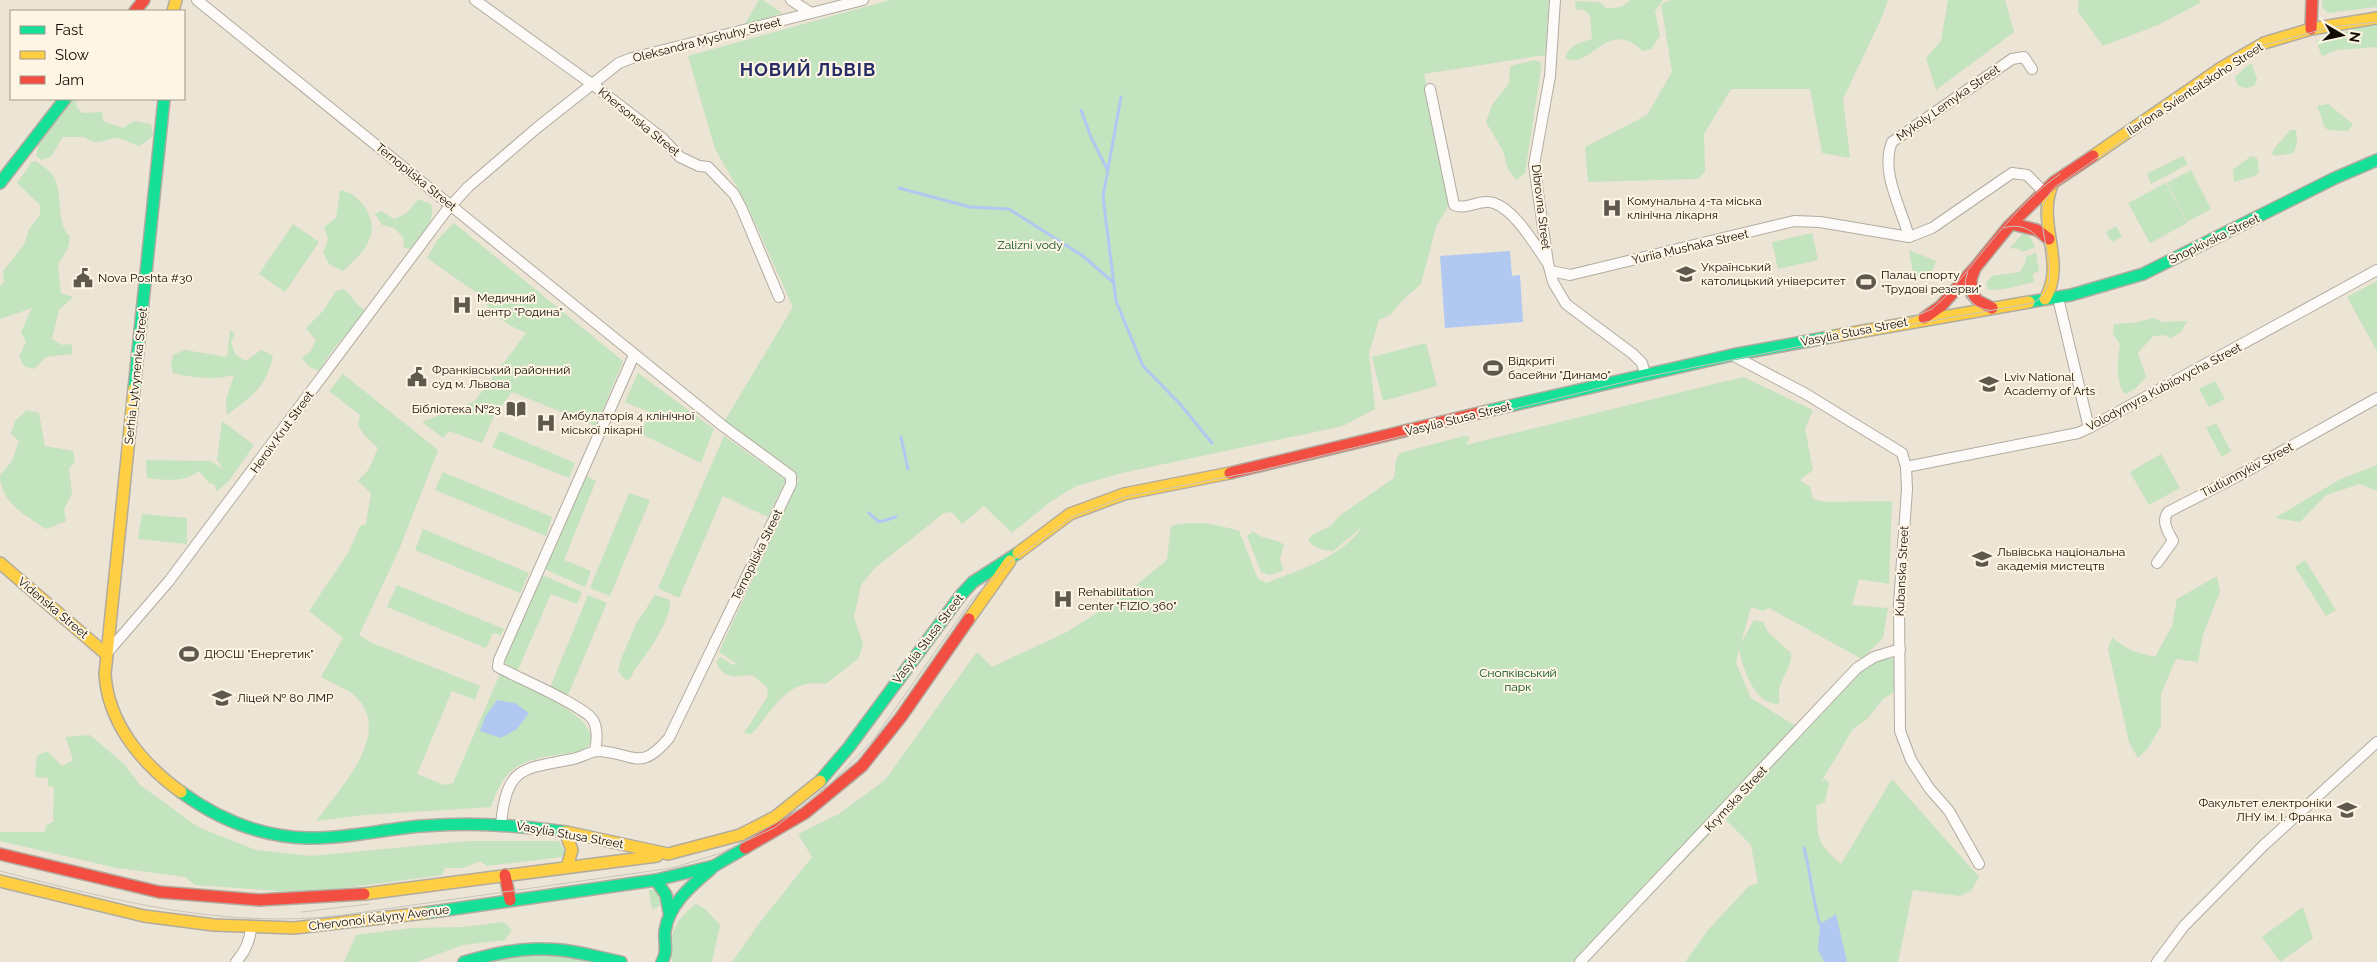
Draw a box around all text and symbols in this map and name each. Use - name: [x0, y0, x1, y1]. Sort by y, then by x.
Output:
- legend: [10, 10, 185, 100]
- north arrow: [2317, 10, 2367, 60]
- street label: Oleksandra Myshuhy Street: [631, 15, 783, 65]
- text: Fast: [55, 21, 83, 39]
- text: N: [2346, 31, 2364, 44]
- street label: Ilariona Svientsitskoho Street: [2124, 40, 2266, 138]
- text: Slow: [55, 46, 89, 64]
- district label: НОВИЙ ЛЬВІВ: [740, 59, 876, 80]
- street label: Mykoly Lemyka Street: [1894, 62, 2002, 144]
- text: Jam: [55, 71, 84, 89]
- street label: Khersonska Street: [595, 85, 683, 159]
- street label: Ternopilska Street: [373, 140, 459, 214]
- street label: Dibrovna Street: [1529, 164, 1553, 250]
- place label: Комунальна 4-та міська клінічна лікарня: [1627, 194, 1762, 222]
- hospital icon: Комунальна 4-та міська клінічна лікарня: [1601, 197, 1623, 219]
- street label: Snopkivska Street: [2166, 211, 2262, 267]
- street label: Yuriia Mushaka Street: [1630, 227, 1750, 267]
- park label: Zalizni vody: [997, 238, 1063, 252]
- place label: Український католицький університет: [1701, 260, 1846, 288]
- school or university icon: Український католицький університет: [1675, 263, 1697, 285]
- public building icon: Nova Poshta #30: [72, 267, 94, 289]
- place label: Палац спорту "Трудові резерви": [1881, 268, 1982, 296]
- place label: Nova Poshta #30: [98, 271, 193, 285]
- sports icon: Палац спорту "Трудові резерви": [1855, 271, 1877, 293]
- place label: Медичний центр "Родина": [477, 291, 563, 319]
- hospital icon: Медичний центр "Родина": [451, 294, 473, 316]
- street label: Serhia Lytvynenka Street: [122, 307, 150, 445]
- street label: Vasylia Stusa Street: [1799, 315, 1909, 349]
- street label: Volodymyra Kubiiovycha Street: [2084, 340, 2244, 434]
- place label: Відкриті басейни "Динамо": [1508, 354, 1611, 382]
- sports icon: Відкриті басейни "Динамо": [1482, 357, 1504, 379]
- place label: Франківський районний суд м. Львова: [432, 363, 570, 391]
- public building icon: Франківський районний суд м. Львова: [406, 366, 428, 388]
- place label: Lviv National Academy of Arts: [2004, 370, 2095, 398]
- school or university icon: Lviv National Academy of Arts: [1978, 373, 2000, 395]
- street label: Heroiv Krut Street: [247, 388, 317, 476]
- library icon: Бібліотека №23: [505, 398, 527, 420]
- street label: Vasylia Stusa Street: [1404, 399, 1512, 439]
- place label: Бібліотека №23: [412, 402, 501, 416]
- place label: Амбулаторія 4 клінічної міської лікарні: [561, 409, 695, 437]
- hospital icon: Амбулаторія 4 клінічної міської лікарні: [535, 412, 557, 434]
- street label: Tiutiunnykiv Street: [2198, 440, 2296, 500]
- street label: Ternopilska Street: [729, 507, 785, 603]
- street label: Kubanska Street: [1893, 525, 1911, 617]
- place label: Львівська національна академія мистецтв: [1997, 545, 2125, 573]
- school or university icon: Львівська національна академія мистецтв: [1971, 548, 1993, 570]
- street label: Videnska Street: [15, 575, 91, 641]
- place label: Rehabilitation center "FIZIO 360": [1078, 585, 1177, 613]
- hospital icon: Rehabilitation center "FIZIO 360": [1052, 588, 1074, 610]
- street label: Vasylia Stusa Street: [890, 591, 966, 687]
- sports icon: ДЮСШ "Енергетик": [178, 643, 200, 665]
- place label: ДЮСШ "Енергетик": [204, 647, 314, 661]
- park label: Снопківський парк: [1479, 666, 1557, 694]
- school or university icon: Ліцей № 80 ЛМР: [211, 687, 233, 709]
- place label: Ліцей № 80 ЛМР: [237, 691, 334, 705]
- street label: Krymska Street: [1702, 763, 1770, 835]
- place label: Факультет електроніки ЛНУ ім. І. Франка: [2198, 796, 2332, 824]
- school or university icon: Факультет електроніки ЛНУ ім. І. Франка: [2336, 799, 2358, 821]
- street label: Vasylia Stusa Street: [515, 819, 625, 851]
- street label: Chervonoi Kalyny Avenue: [308, 902, 450, 934]

